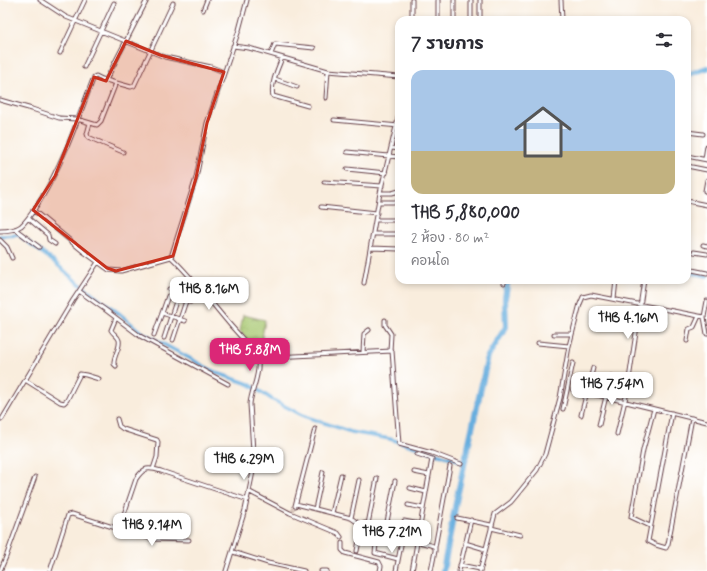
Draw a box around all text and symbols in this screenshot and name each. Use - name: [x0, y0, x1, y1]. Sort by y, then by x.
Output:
- icon: filters: [653, 29, 675, 51]
- text: 7 รายการ: [411, 33, 484, 55]
- icon: home: [507, 96, 579, 168]
- text: THB 5,880,000: [411, 202, 520, 224]
- text: 2 ห้อง · 80 m²: [411, 230, 489, 247]
- text: คอนโด: [411, 253, 449, 270]
- pin: THB 8.16M: [163, 277, 255, 311]
- text: THB 8.16M: [179, 281, 239, 298]
- pin: THB 4.16M: [582, 306, 674, 340]
- text: THB 4.16M: [598, 310, 658, 327]
- pin: THB 5.88M: [204, 338, 296, 372]
- text: THB 5.88M: [219, 342, 281, 359]
- pin: THB 7.54M: [566, 372, 658, 406]
- text: THB 7.54M: [580, 376, 644, 393]
- pin: THB 6.29M: [198, 447, 290, 481]
- text: THB 6.29M: [214, 451, 274, 468]
- pin: THB 9.14M: [106, 513, 198, 547]
- text: THB 9.14M: [122, 517, 182, 534]
- pin: THB 7.21M: [346, 520, 438, 554]
- text: THB 7.21M: [362, 524, 422, 541]

